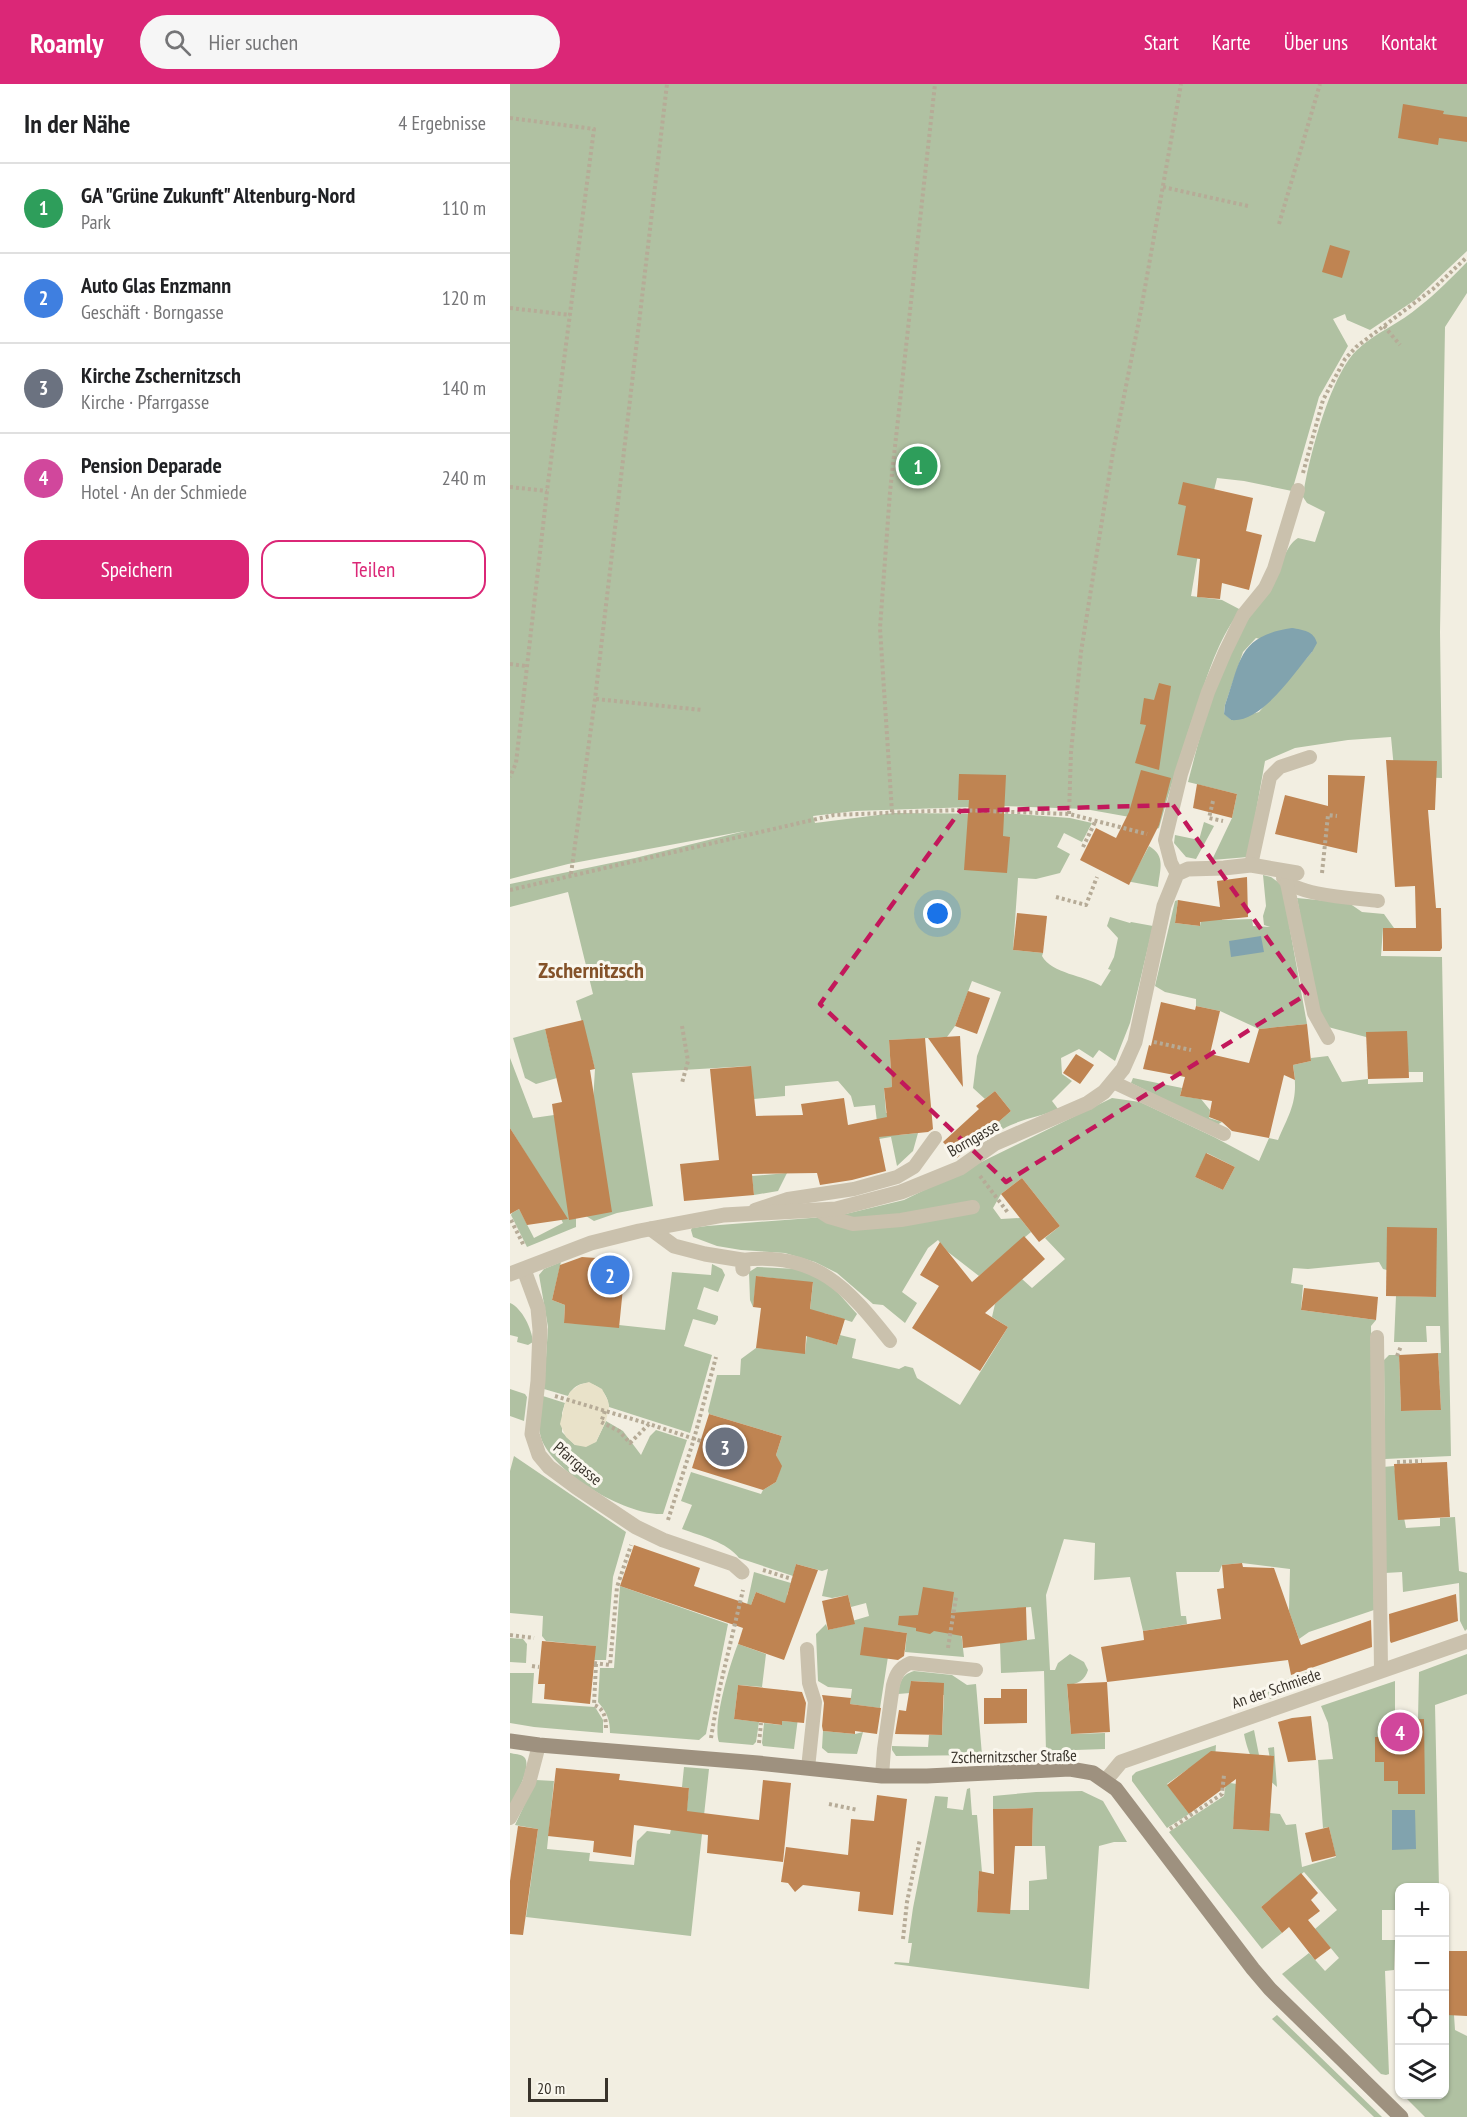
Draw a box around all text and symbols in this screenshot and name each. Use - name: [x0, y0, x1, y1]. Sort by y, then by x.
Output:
- search box: [140, 15, 560, 69]
- text: Roamly: [30, 24, 104, 61]
- icon: search: [161, 26, 194, 59]
- text: Hier suchen: [209, 28, 298, 56]
- text: Start: [1144, 29, 1179, 56]
- text: Karte: [1212, 29, 1251, 56]
- text: Über uns: [1284, 29, 1348, 56]
- text: Kontakt: [1381, 29, 1437, 56]
- text: In der Nähe: [24, 107, 130, 140]
- text: 4 Ergebnisse: [398, 110, 486, 136]
- text: GA "Grüne Zukunft" Altenburg-Nord: [81, 181, 355, 209]
- text: 1: [39, 195, 48, 221]
- text: 110 m: [442, 195, 486, 221]
- text: Park: [81, 209, 111, 235]
- text: Auto Glas Enzmann: [81, 271, 231, 299]
- text: 2: [39, 285, 48, 311]
- text: 120 m: [442, 285, 486, 311]
- text: Geschäft · Borngasse: [81, 299, 224, 325]
- text: Kirche Zschernitzsch: [81, 361, 241, 389]
- text: 3: [39, 375, 48, 401]
- text: 140 m: [442, 375, 486, 401]
- text: Kirche · Pfarrgasse: [81, 389, 209, 415]
- pin: 1: [898, 444, 938, 488]
- text: Pension Deparade: [81, 451, 222, 479]
- text: 4: [39, 465, 48, 491]
- text: 240 m: [442, 465, 486, 491]
- text: Hotel · An der Schmiede: [81, 479, 247, 505]
- button: Speichern: [24, 540, 249, 599]
- button: Teilen: [261, 540, 486, 599]
- your location: [923, 899, 952, 928]
- district label: Zschernitzsch: [538, 956, 644, 984]
- street label: Borngasse: [943, 1115, 1003, 1161]
- pin: 2: [590, 1252, 630, 1298]
- pin: 3: [706, 1424, 744, 1470]
- street label: Pfarrgasse: [550, 1437, 606, 1489]
- street label: An der Schmiede: [1229, 1663, 1323, 1713]
- pin: 4: [1380, 1710, 1420, 1754]
- street label: Zschernitzscher Straße: [951, 1745, 1077, 1767]
- map controls: [1395, 1883, 1449, 2099]
- button: +: [1395, 1883, 1449, 1937]
- button: −: [1395, 1937, 1449, 1991]
- button: locate: [1395, 1991, 1449, 2045]
- button: layers: [1395, 2045, 1449, 2099]
- scale bar: [528, 2075, 608, 2102]
- text: 20 m: [537, 2078, 565, 2098]

